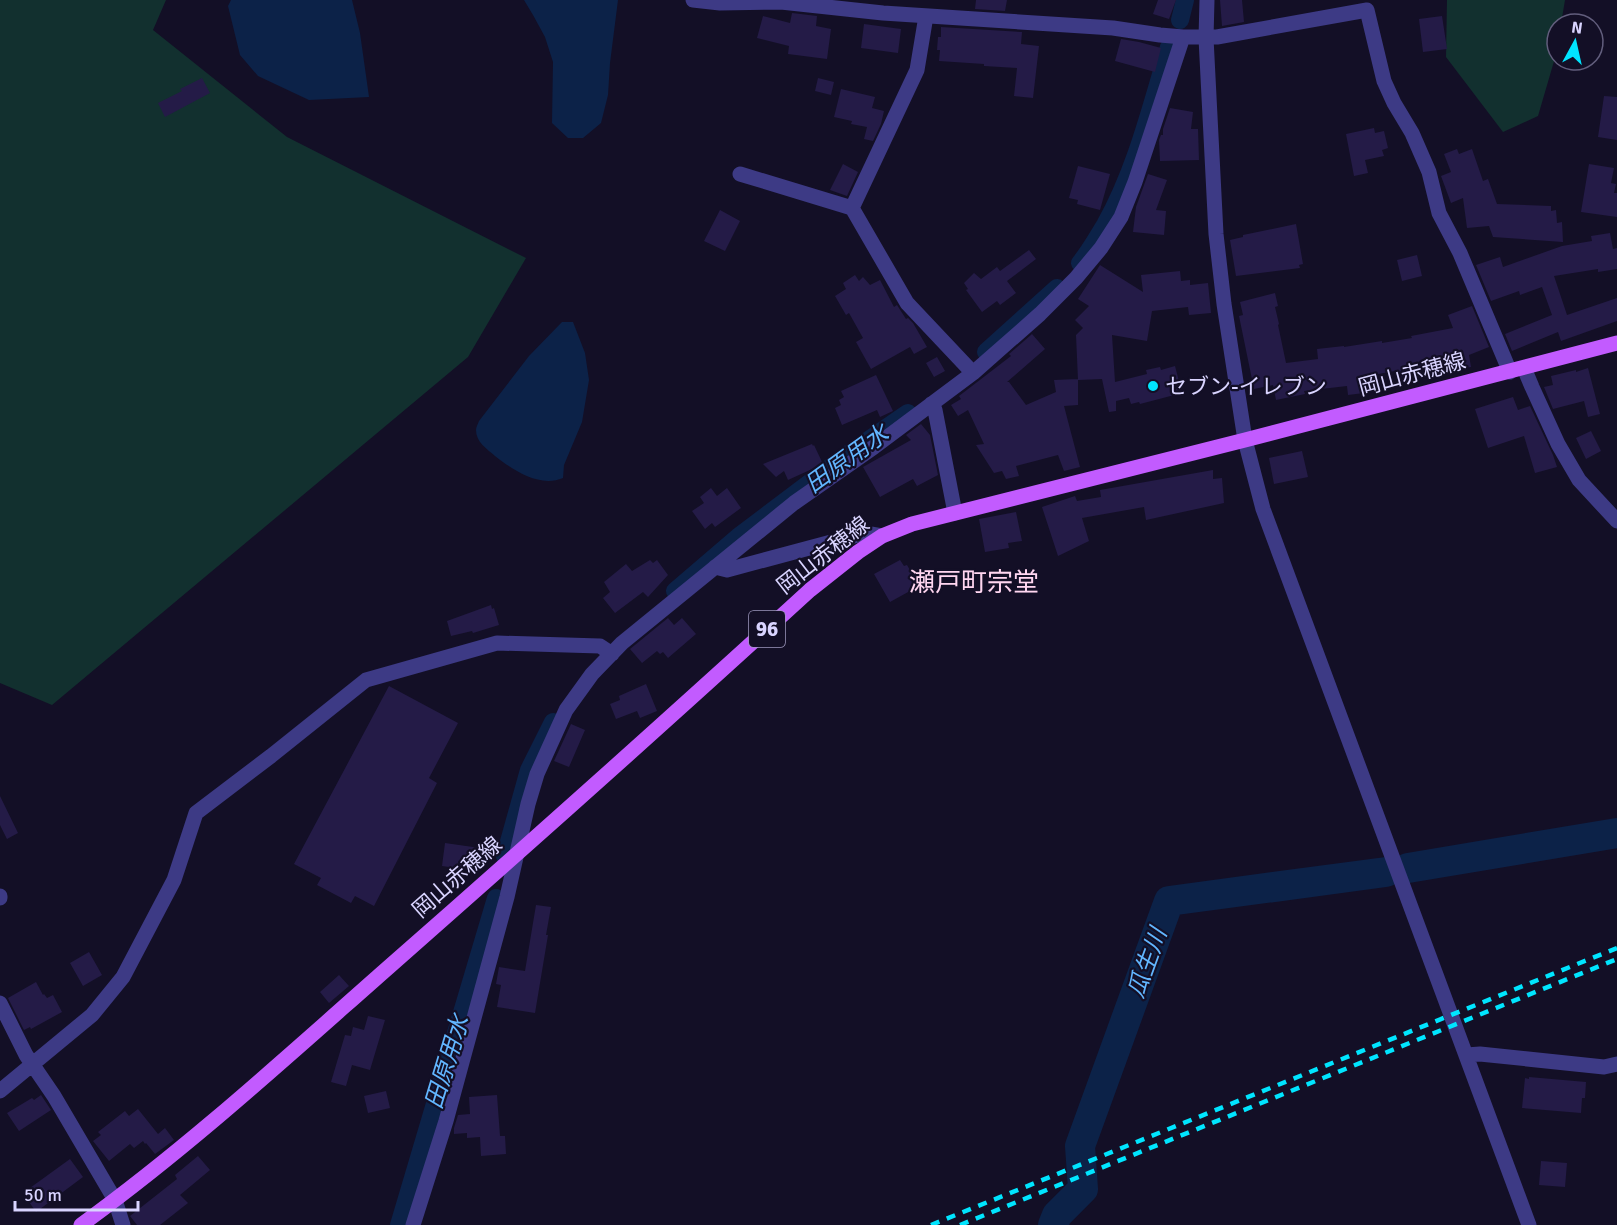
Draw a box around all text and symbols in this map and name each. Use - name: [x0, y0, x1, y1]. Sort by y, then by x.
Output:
- north arrow: [1545, 12, 1605, 72]
- text: N: [1570, 17, 1584, 39]
- street label: 岡山赤穂線: [1355, 347, 1469, 401]
- place label: セブン-イレブン: [1165, 373, 1327, 400]
- marker: セブン-イレブン: [1146, 379, 1160, 393]
- water label: 田原用水: [799, 417, 897, 499]
- street label: 岡山赤穂線: [771, 510, 875, 600]
- district label: 瀬戸町宗堂: [909, 567, 1039, 599]
- road number: 96: [749, 611, 785, 647]
- street label: 岡山赤穂線: [407, 831, 507, 923]
- water label: 瓜生川: [1121, 921, 1174, 1002]
- water label: 田原用水: [419, 1009, 476, 1112]
- scale bar: [15, 1174, 138, 1212]
- text: 50 m: [24, 1184, 62, 1206]

